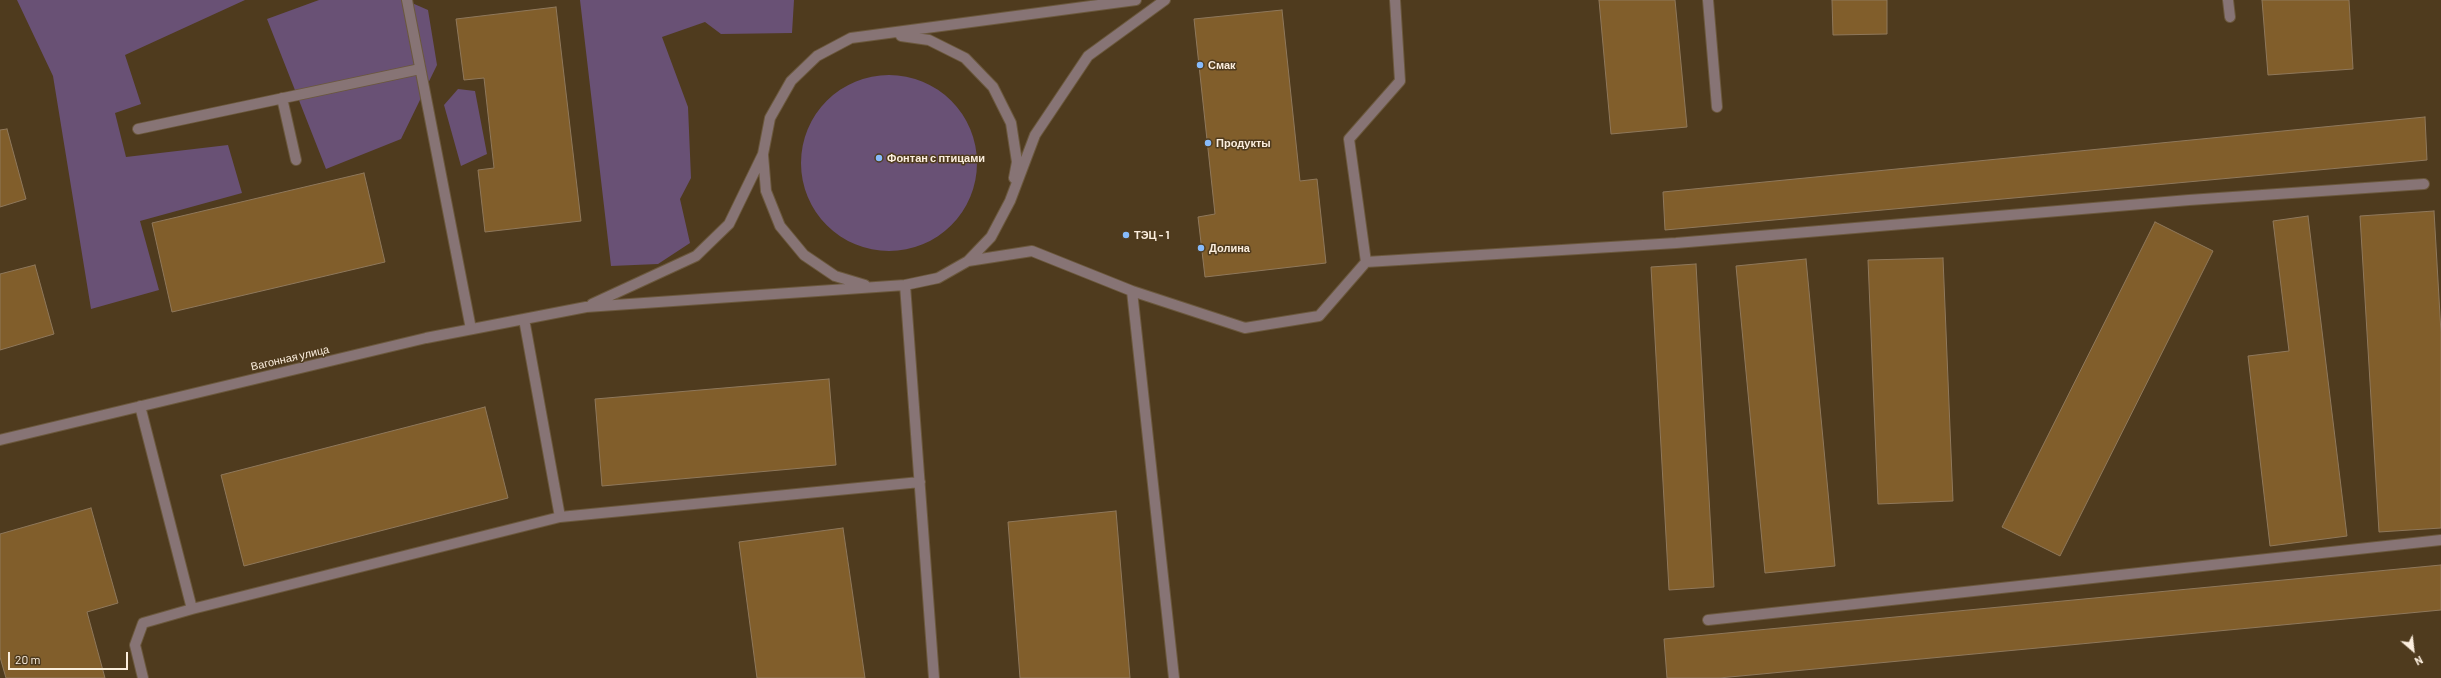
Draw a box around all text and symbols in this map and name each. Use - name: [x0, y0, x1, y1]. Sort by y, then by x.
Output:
- place label: Смак: [1208, 58, 1236, 72]
- marker: Смак: [1195, 60, 1205, 70]
- place label: Продукты: [1216, 136, 1271, 150]
- marker: Продукты: [1203, 138, 1213, 148]
- place label: Фонтан с птицами: [887, 151, 985, 165]
- marker: Фонтан с птицами: [874, 153, 884, 163]
- place label: ТЭЦ - 1: [1134, 228, 1169, 242]
- marker: ТЭЦ - 1: [1121, 230, 1131, 240]
- place label: Долина: [1209, 241, 1250, 255]
- marker: Долина: [1196, 243, 1206, 253]
- street label: Вагонная улица: [250, 343, 330, 373]
- north arrow: [2393, 630, 2433, 670]
- scale bar: [10, 644, 130, 670]
- text: 20 m: [15, 652, 41, 666]
- text: N: [2413, 654, 2425, 668]

